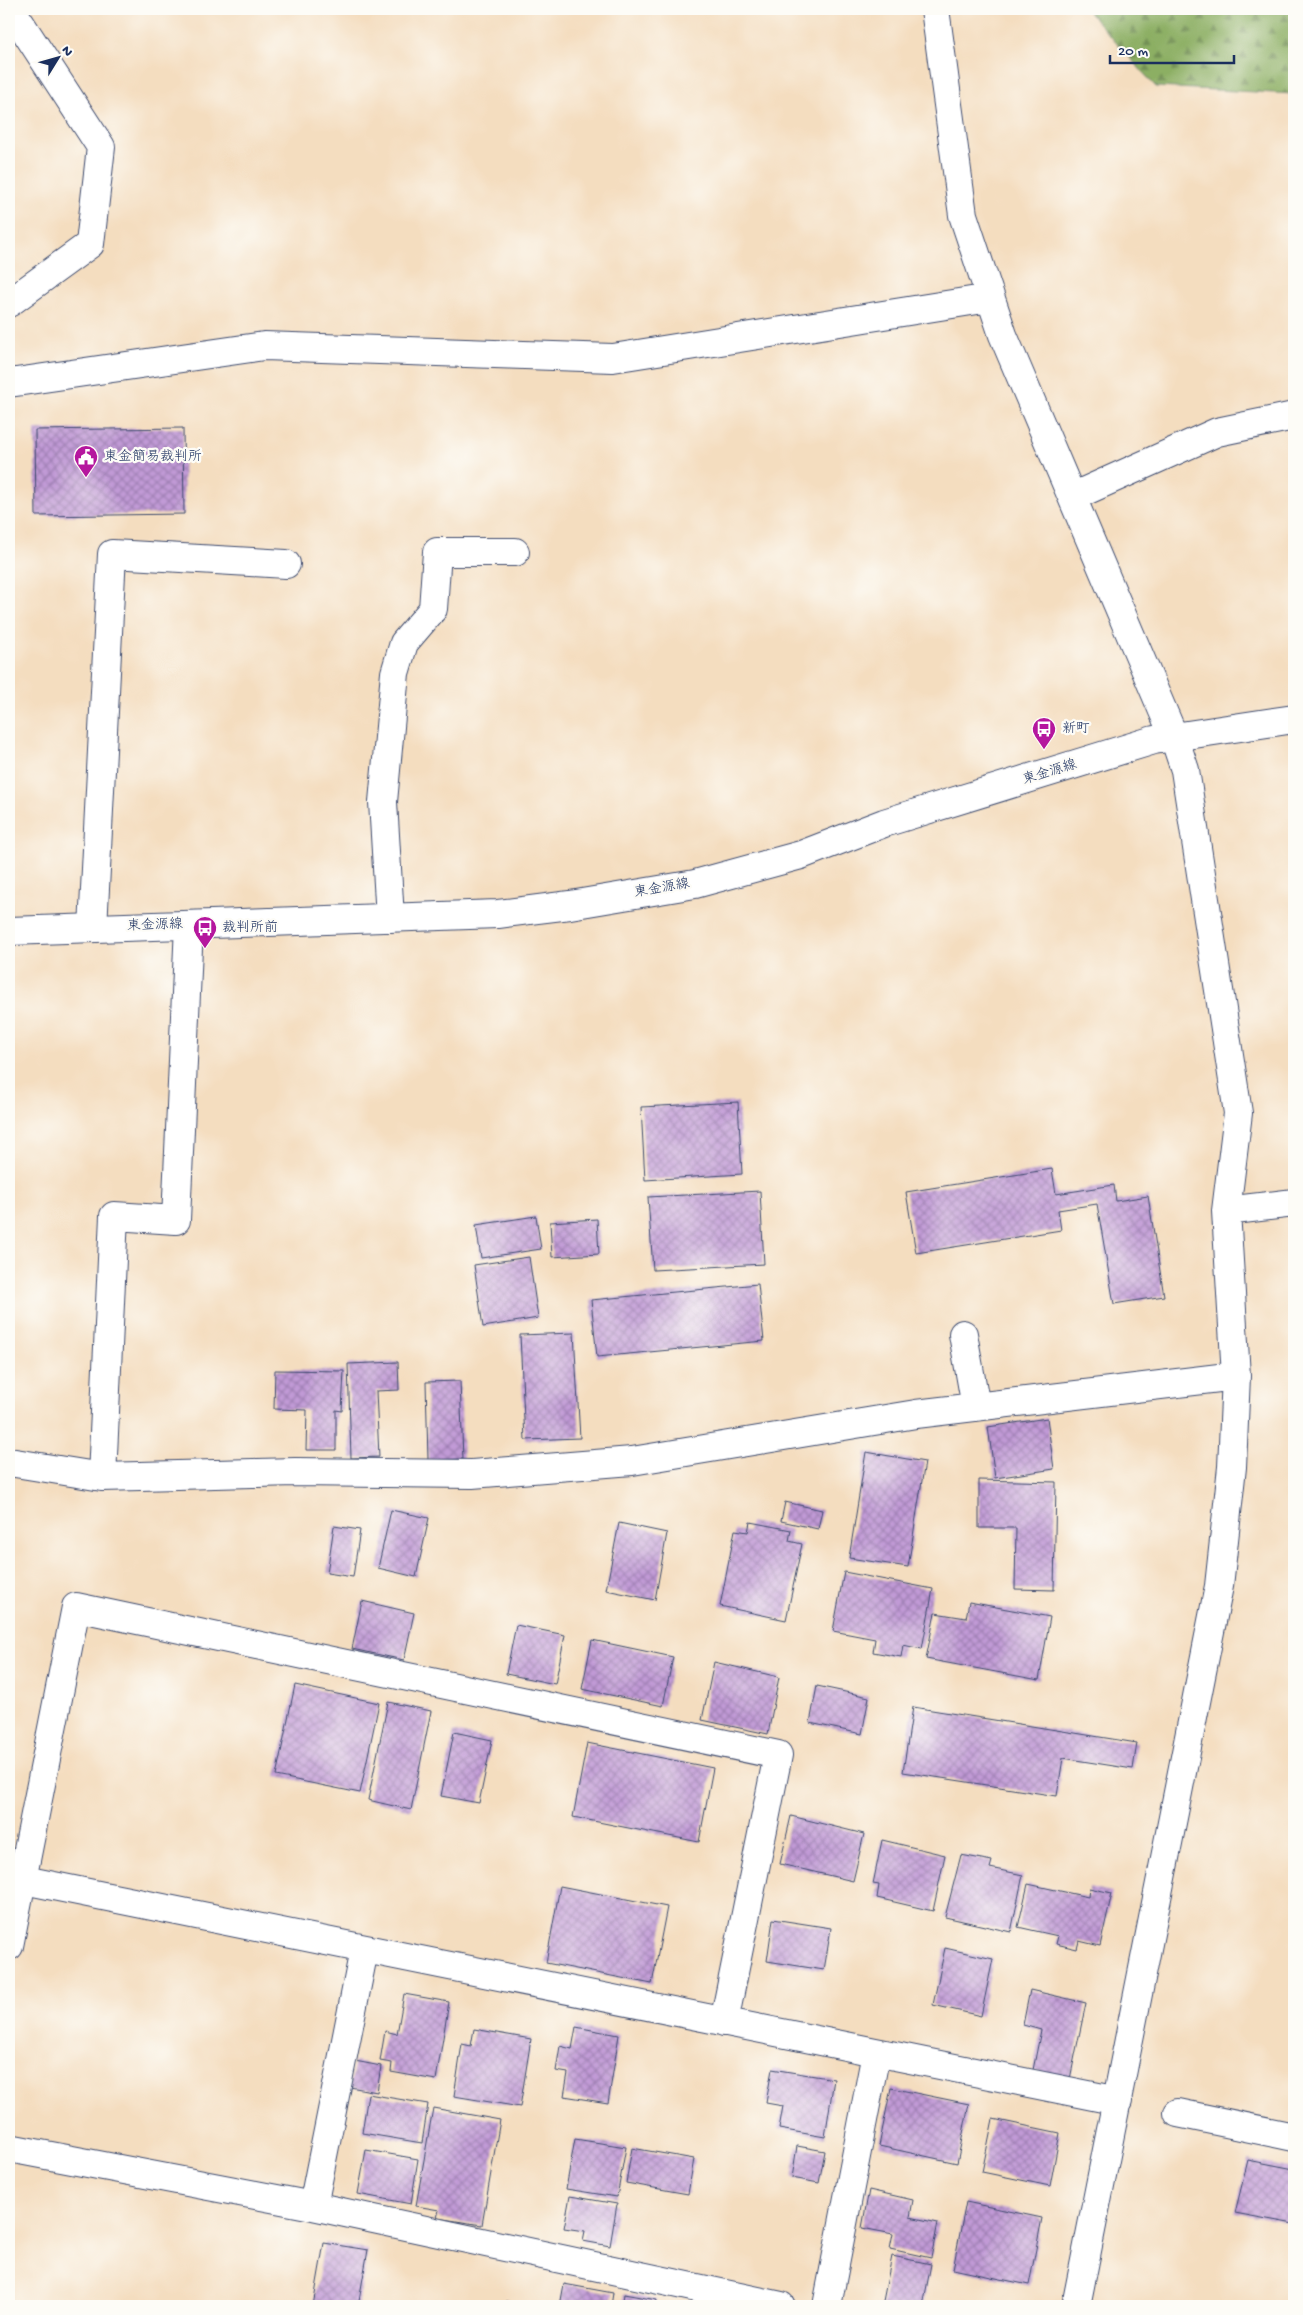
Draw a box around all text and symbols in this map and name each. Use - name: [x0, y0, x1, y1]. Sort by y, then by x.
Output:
- north arrow: [32, 32, 82, 82]
- scale bar: [1110, 32, 1234, 64]
- text: N: [57, 43, 76, 60]
- text: 20 m: [1118, 43, 1148, 61]
- public building icon: 東金簡易裁判所: [73, 444, 99, 478]
- place label: 東金簡易裁判所: [104, 449, 202, 466]
- bus stop icon: 新町: [1031, 716, 1057, 750]
- place label: 新町: [1062, 721, 1090, 738]
- street label: 東金源線: [1021, 757, 1079, 789]
- street label: 東金源線: [633, 876, 691, 902]
- bus stop icon: 裁判所前: [192, 915, 218, 949]
- street label: 東金源線: [127, 917, 183, 935]
- place label: 裁判所前: [222, 920, 278, 937]

